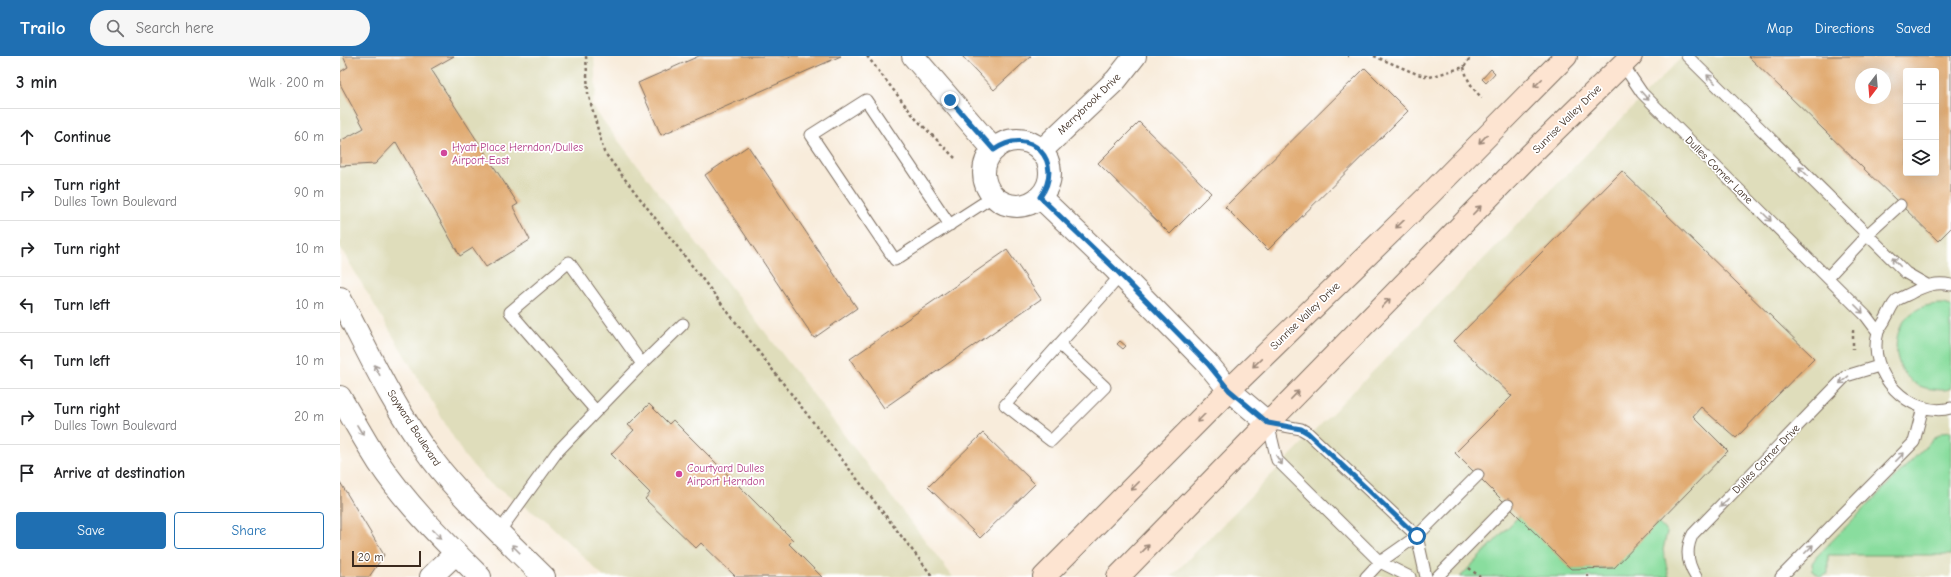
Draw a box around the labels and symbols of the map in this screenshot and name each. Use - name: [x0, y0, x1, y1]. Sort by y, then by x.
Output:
- north arrow: [1855, 68, 1891, 104]
- street label: Merrybrook Drive: [1055, 70, 1124, 137]
- one-way arrow: [1706, 75, 1716, 84]
- one-way arrow: [1533, 78, 1543, 88]
- street label: Sunrise Valley Drive: [1530, 82, 1604, 156]
- route end: [941, 91, 959, 109]
- one-way arrow: [1640, 91, 1650, 101]
- street label: Dulles Corner Lane: [1682, 133, 1756, 207]
- one-way arrow: [1478, 134, 1488, 144]
- place label: Hyatt Place Herndon/Dulles Airport-East: [452, 141, 583, 167]
- marker: Hyatt Place Herndon/Dulles Airport-East: [439, 148, 449, 158]
- one-way arrow: [1798, 166, 1808, 176]
- one-way arrow: [1472, 205, 1482, 215]
- one-way arrow: [1762, 212, 1772, 222]
- one-way arrow: [1395, 219, 1405, 229]
- one-way arrow: [1891, 257, 1900, 267]
- street label: Sunrise Valley Drive: [1267, 279, 1343, 353]
- one-way arrow: [1381, 298, 1391, 308]
- one-way arrow: [1854, 304, 1864, 314]
- one-way arrow: [1252, 358, 1262, 368]
- one-way arrow: [373, 364, 380, 376]
- one-way arrow: [1838, 375, 1849, 384]
- street label: Sayward Boulevard: [384, 387, 444, 469]
- one-way arrow: [1290, 390, 1300, 400]
- one-way arrow: [1197, 413, 1206, 423]
- street label: Dulles Corner Drive: [1730, 421, 1803, 496]
- one-way arrow: [356, 424, 364, 436]
- one-way arrow: [1895, 452, 1905, 462]
- one-way arrow: [1275, 454, 1283, 466]
- place label: Courtyard Dulles Airport Herndon: [687, 462, 765, 488]
- marker: Courtyard Dulles Airport Herndon: [674, 469, 684, 479]
- one-way arrow: [1130, 481, 1140, 490]
- one-way arrow: [1719, 498, 1728, 508]
- route start: [1408, 527, 1426, 545]
- one-way arrow: [432, 529, 442, 539]
- one-way arrow: [511, 544, 521, 554]
- one-way arrow: [1141, 544, 1150, 554]
- one-way arrow: [1804, 544, 1814, 554]
- scale bar: [352, 549, 421, 568]

